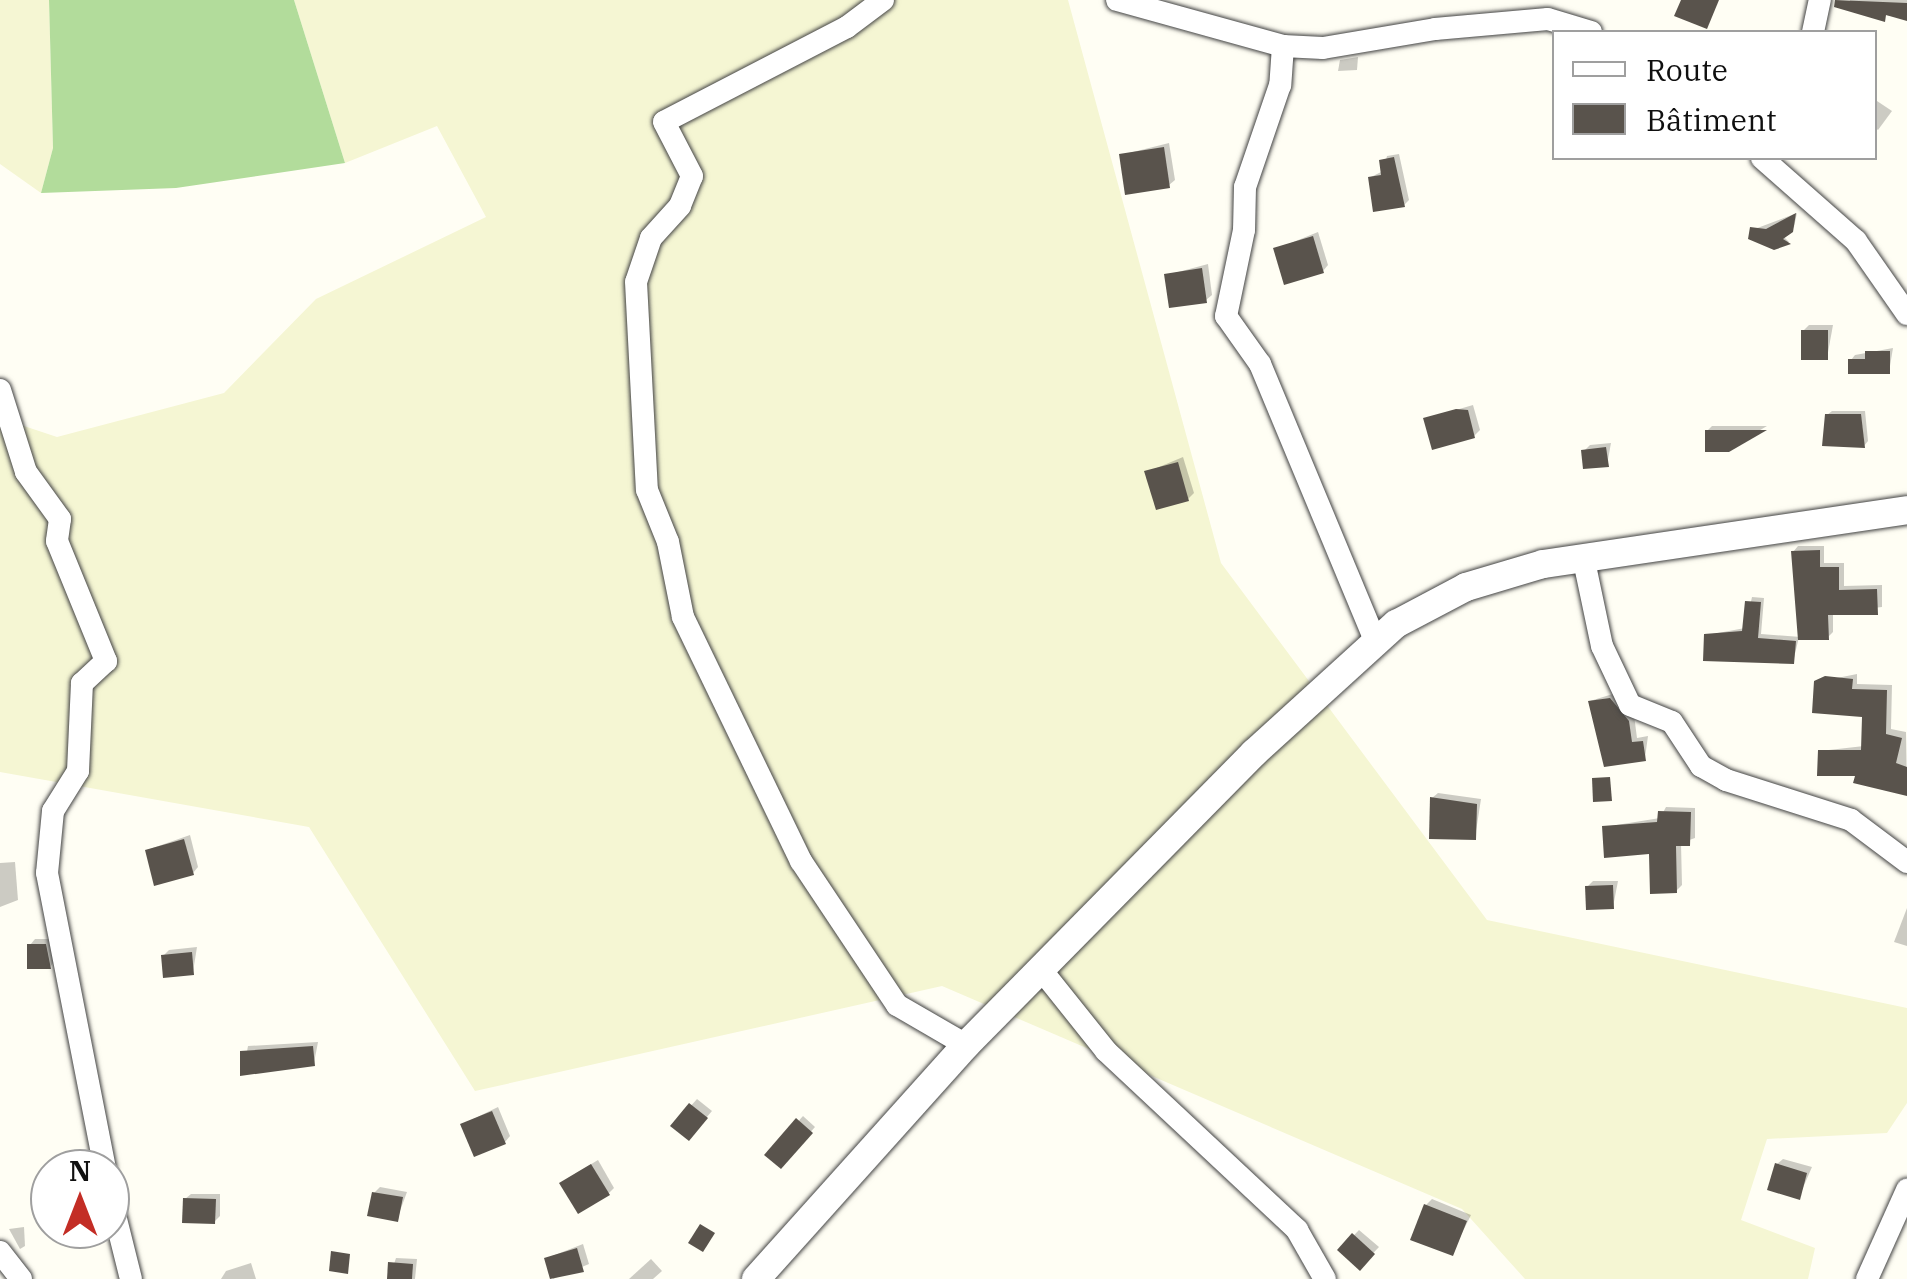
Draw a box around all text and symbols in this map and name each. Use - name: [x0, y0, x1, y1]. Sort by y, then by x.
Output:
- legend: [1552, 30, 1877, 160]
- text: Route: [1646, 50, 1728, 89]
- text: Bâtiment: [1646, 100, 1777, 139]
- north arrow: [30, 1149, 130, 1249]
- text: N: [69, 1152, 91, 1189]

